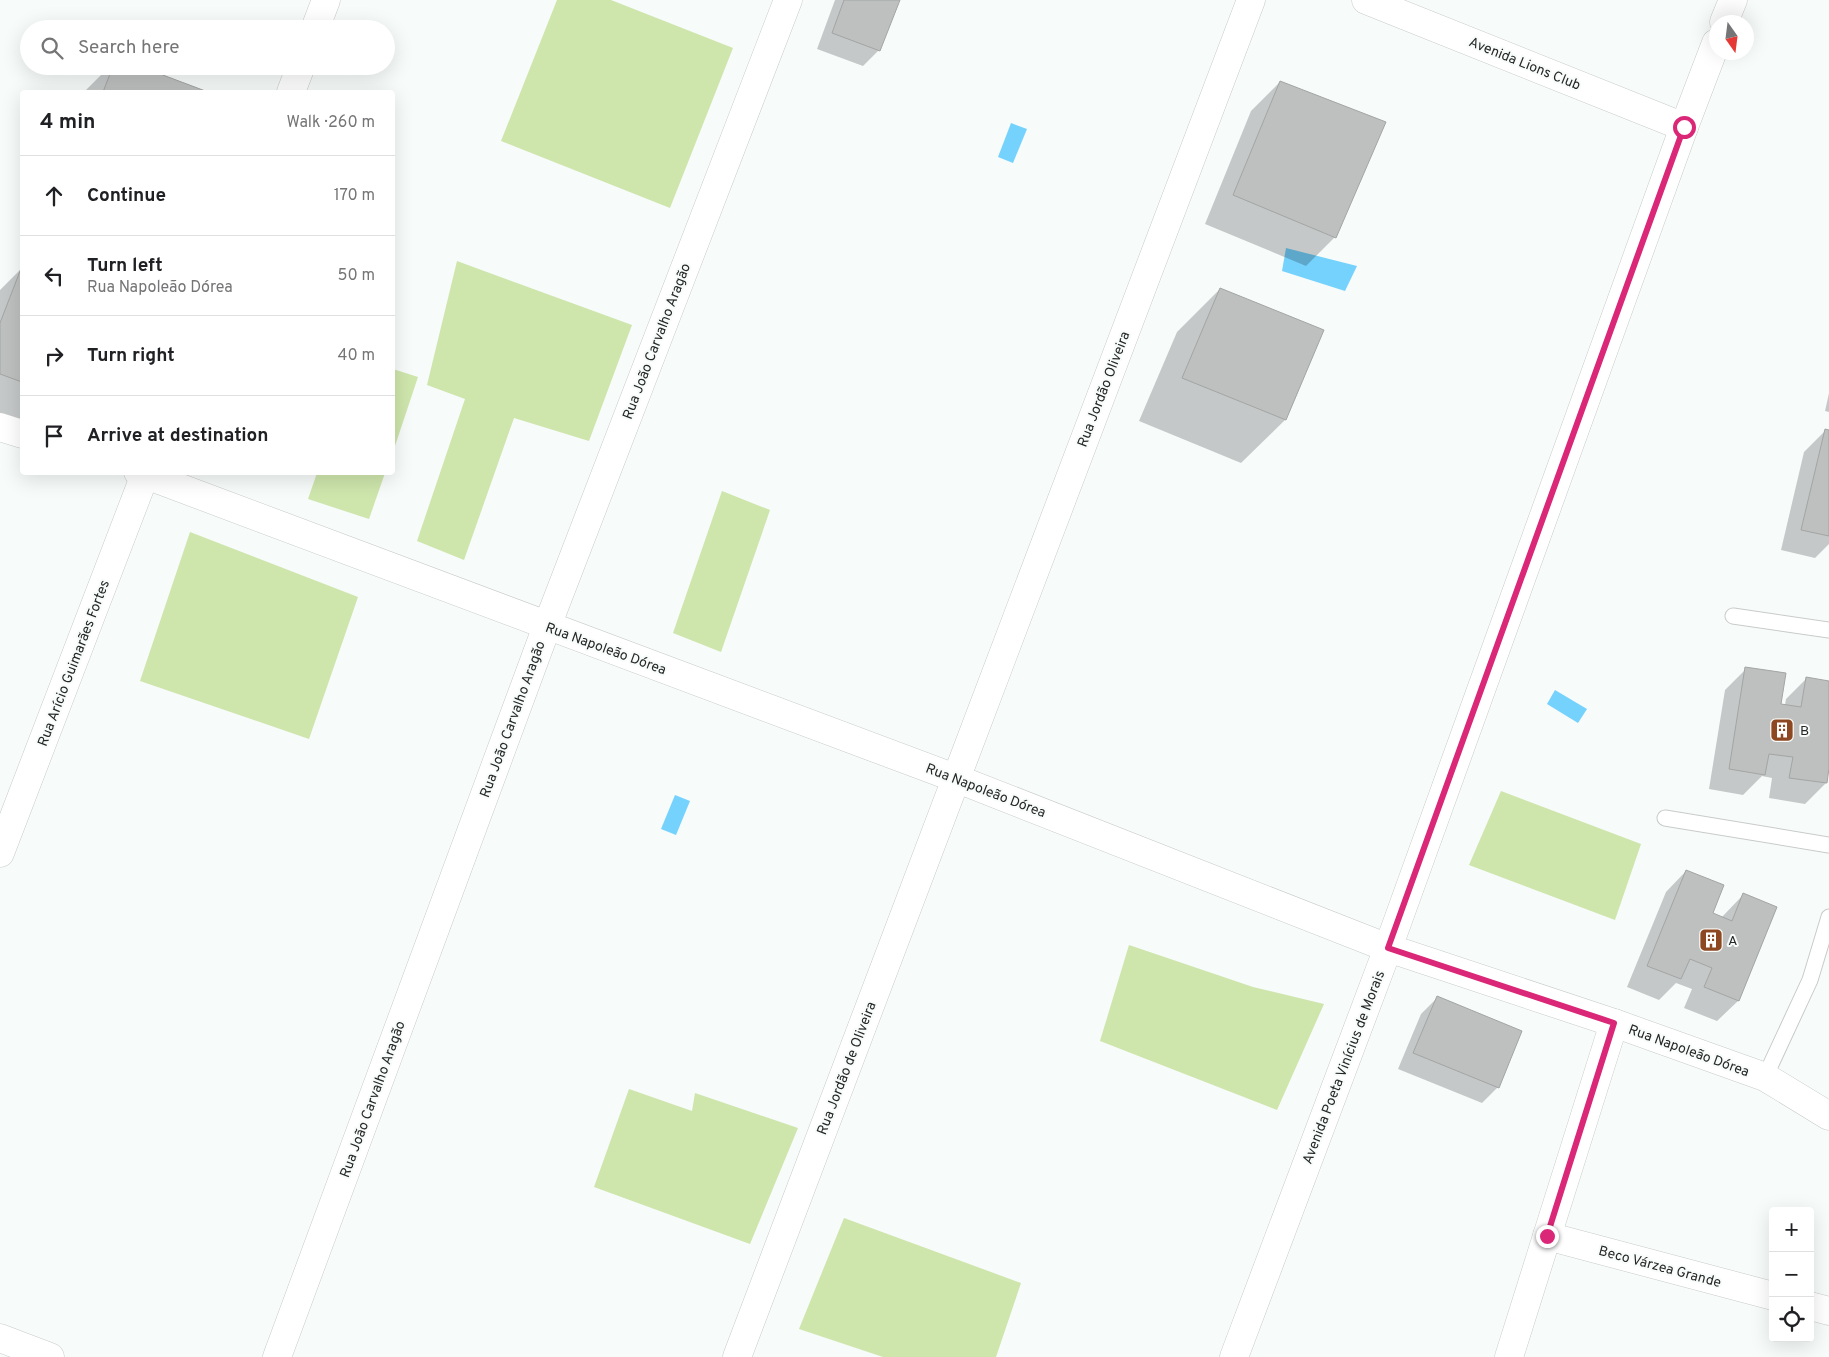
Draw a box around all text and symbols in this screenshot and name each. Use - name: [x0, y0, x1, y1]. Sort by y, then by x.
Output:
- north arrow: [1709, 15, 1754, 60]
- search box: [20, 20, 395, 75]
- icon: search: [38, 34, 66, 62]
- street label: Avenida Lions Club: [1466, 34, 1583, 95]
- text: Search here: [78, 36, 180, 60]
- text: 4 min: [40, 109, 96, 136]
- text: Walk · 260 m: [286, 113, 375, 133]
- route start: [1673, 116, 1696, 139]
- icon: ahead: [40, 182, 68, 210]
- text: Continue: [87, 184, 166, 208]
- text: 170 m: [334, 186, 375, 206]
- text: Turn left: [87, 254, 163, 278]
- street label: Rua João Carvalho Aragão: [620, 261, 695, 422]
- icon: left: [40, 262, 68, 290]
- text: 50 m: [338, 266, 375, 286]
- text: Rua Napoleão Dórea: [87, 278, 233, 298]
- street label: Rua Jordão Oliveira: [1074, 329, 1134, 450]
- icon: right: [40, 342, 68, 370]
- text: Turn right: [87, 344, 175, 368]
- text: 40 m: [337, 346, 375, 366]
- icon: arrive: [40, 422, 68, 450]
- text: Arrive at destination: [87, 424, 268, 448]
- street label: Rua Arício Guimarães Fortes: [35, 578, 114, 749]
- street label: Rua Napoleão Dórea: [543, 620, 668, 679]
- street label: Rua João Carvalho Aragão: [477, 639, 550, 800]
- building icon: B: [1769, 717, 1795, 743]
- place label: B: [1800, 723, 1809, 740]
- street label: Rua Napoleão Dórea: [923, 761, 1048, 822]
- building icon: A: [1698, 927, 1724, 953]
- place label: A: [1728, 933, 1738, 950]
- street label: Avenida Poeta Vinícius de Morais: [1300, 968, 1389, 1167]
- street label: Rua Jordão de Oliveira: [814, 999, 881, 1138]
- street label: Rua João Carvalho Aragão: [337, 1019, 410, 1180]
- street label: Rua Napoleão Dórea: [1626, 1022, 1751, 1081]
- map controls: [1769, 1207, 1814, 1342]
- button: +: [1769, 1207, 1814, 1252]
- route end: [1536, 1225, 1559, 1248]
- street label: Beco Várzea Grande: [1596, 1243, 1723, 1292]
- button: −: [1769, 1252, 1814, 1297]
- button: locate: [1769, 1297, 1814, 1342]

